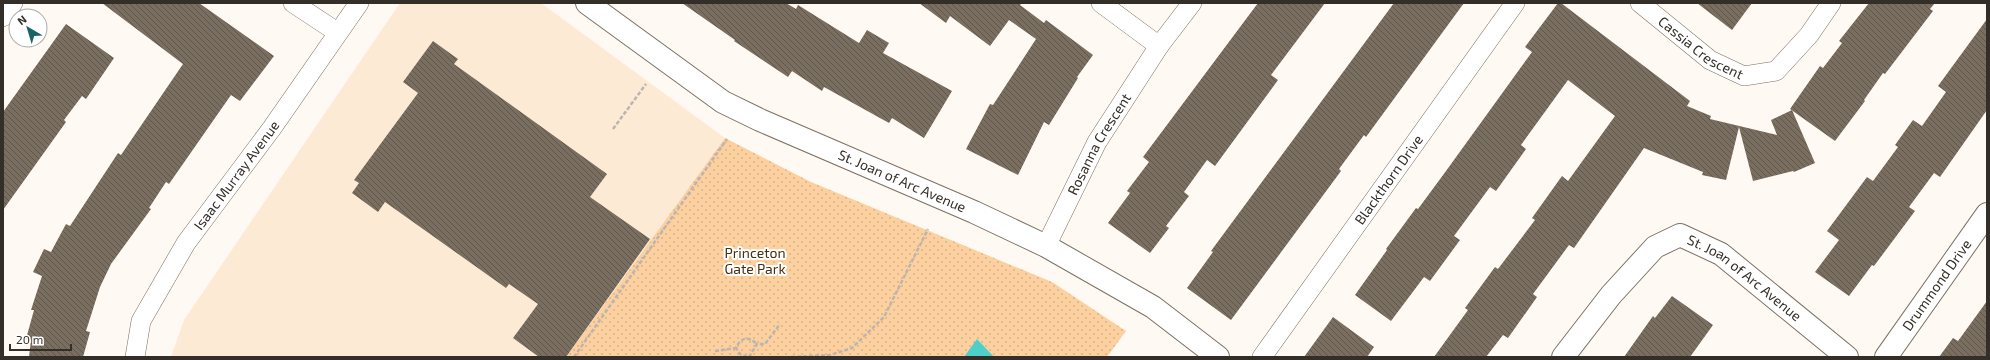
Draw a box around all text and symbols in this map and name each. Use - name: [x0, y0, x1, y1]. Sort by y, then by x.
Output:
- north arrow: [8, 8, 48, 48]
- text: N: [14, 12, 29, 27]
- street label: Cassia Crescent: [1655, 12, 1746, 82]
- street label: Rosanna Crescent: [1063, 90, 1134, 198]
- street label: Isaac Murray Avenue: [190, 117, 283, 233]
- street label: Blackthorn Drive: [1351, 131, 1426, 227]
- street label: St. Joan of Arc Avenue: [836, 146, 969, 216]
- street label: St. Joan of Arc Avenue: [1685, 231, 1805, 324]
- street label: Drummond Drive: [1898, 236, 1974, 334]
- park label: Princeton Gate Park: [724, 244, 786, 277]
- scale bar: [10, 326, 71, 352]
- text: 20 m: [16, 332, 43, 346]

